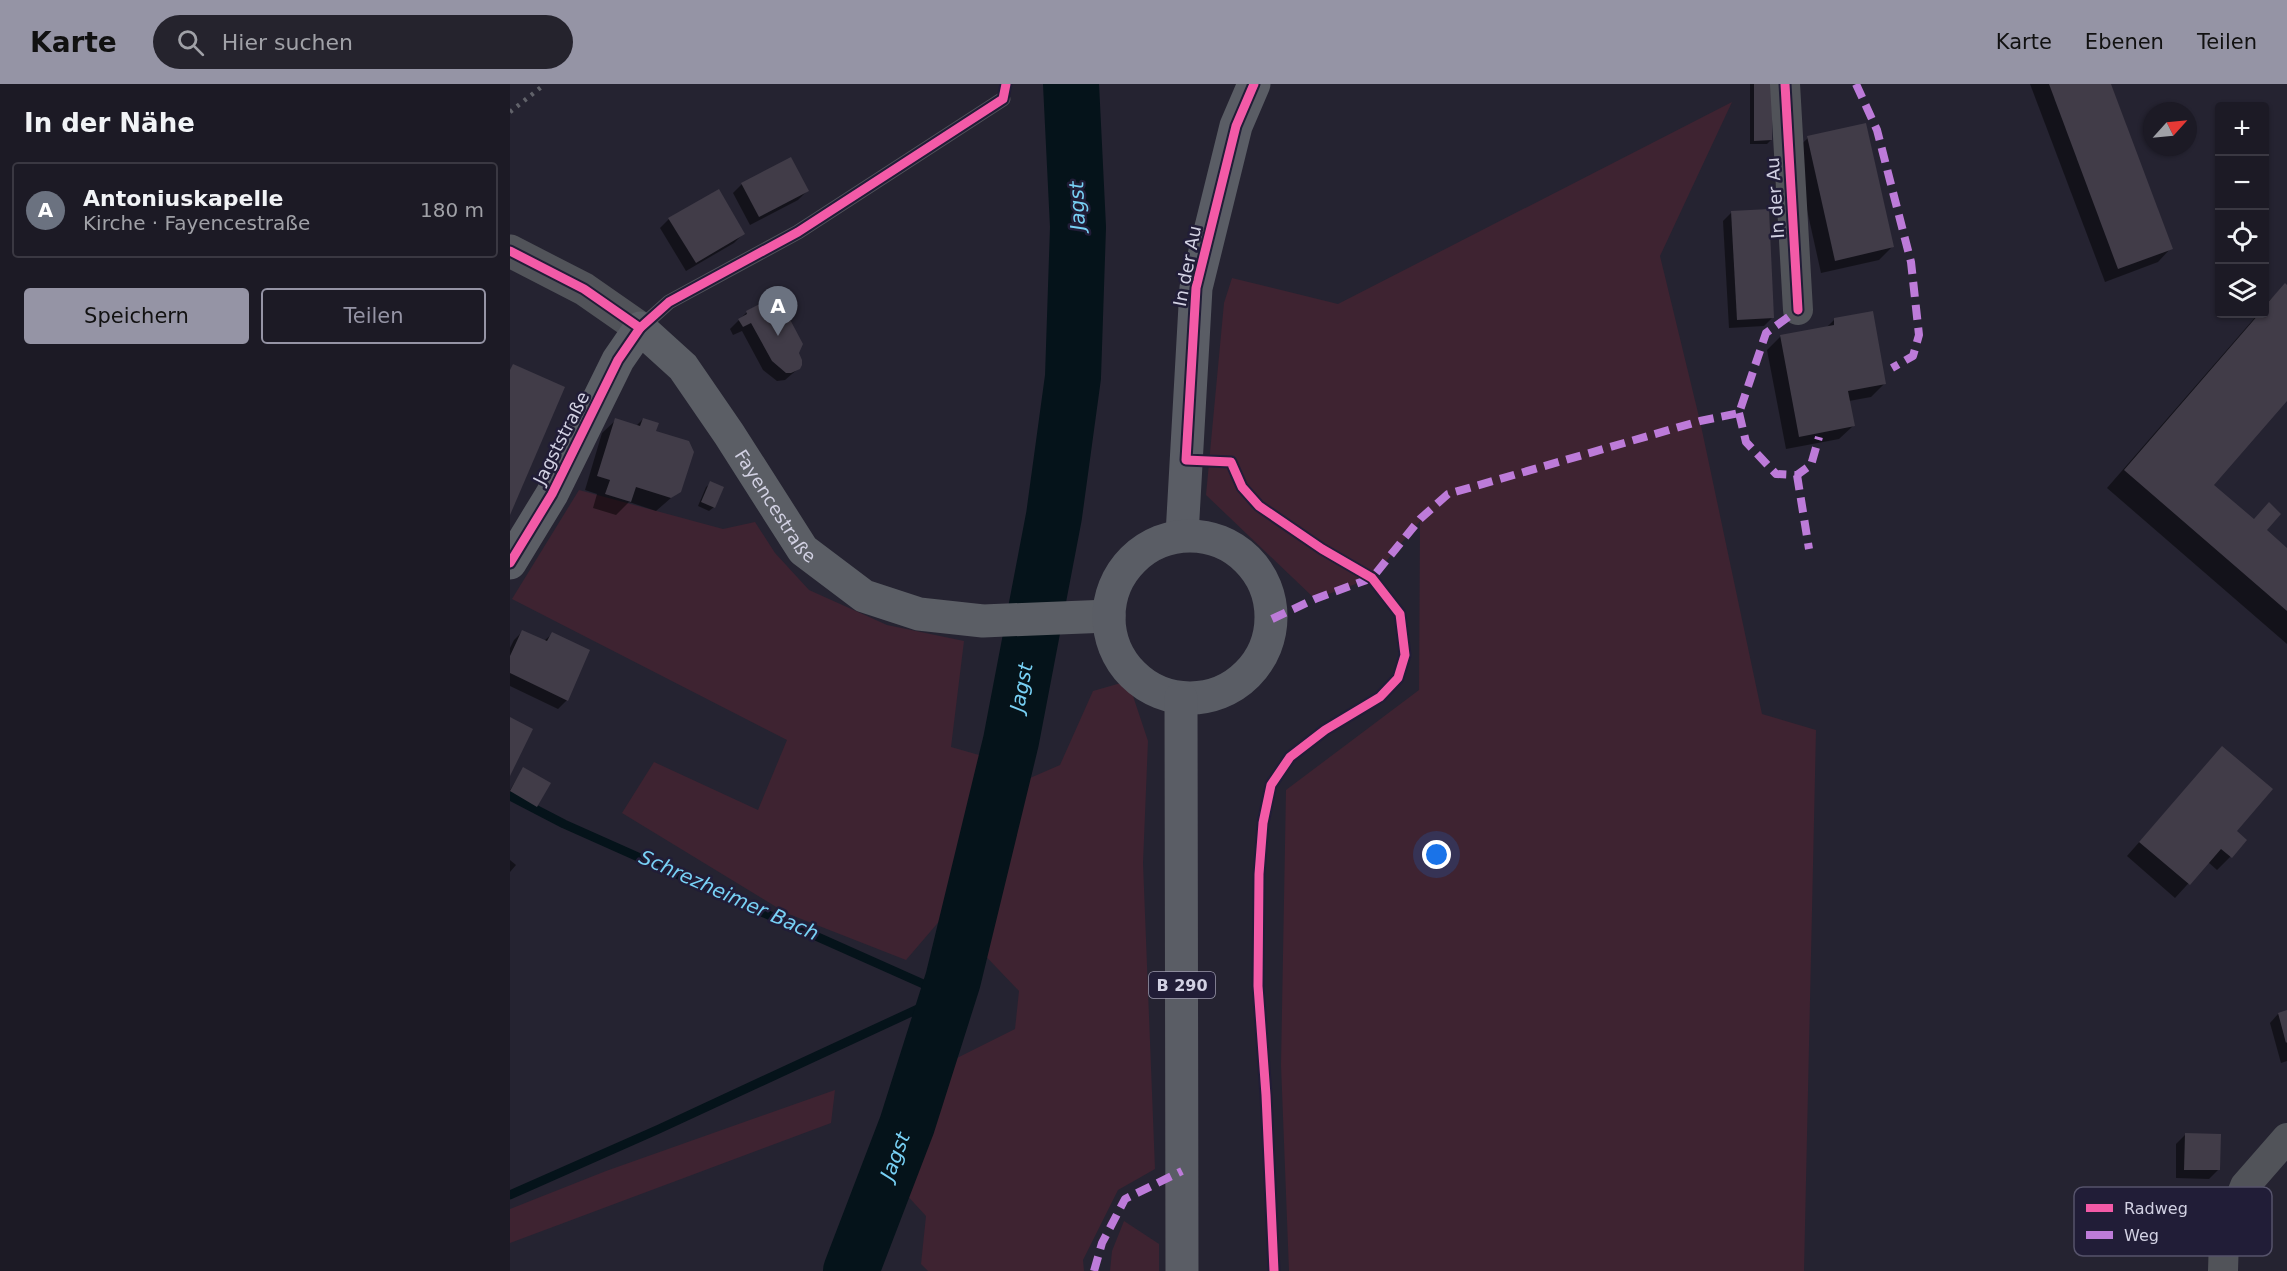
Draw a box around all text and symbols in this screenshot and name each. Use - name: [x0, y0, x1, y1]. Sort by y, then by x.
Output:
- search box: [153, 15, 573, 69]
- text: Karte: [30, 26, 117, 59]
- icon: search: [174, 26, 207, 59]
- text: Hier suchen: [222, 30, 353, 55]
- text: Karte: [1996, 30, 2052, 54]
- text: Ebenen: [2085, 30, 2164, 54]
- text: Teilen: [2197, 30, 2257, 54]
- north arrow: [2143, 102, 2197, 156]
- map controls: [2215, 102, 2269, 318]
- button: +: [2215, 102, 2269, 156]
- text: In der Nähe: [24, 108, 195, 138]
- street label: In der Au: [1762, 156, 1788, 240]
- button: −: [2215, 156, 2269, 210]
- water label: Jagst: [1064, 180, 1090, 235]
- text: Antoniuskapelle: [83, 186, 283, 211]
- text: A: [38, 198, 53, 222]
- text: 180 m: [420, 198, 484, 222]
- button: locate: [2215, 210, 2269, 264]
- text: Kirche · Fayencestraße: [83, 211, 310, 235]
- street label: In der Au: [1169, 224, 1205, 308]
- button: layers: [2215, 264, 2269, 318]
- pin: A: [758, 286, 798, 336]
- button: Speichern: [24, 288, 249, 344]
- button: Teilen: [261, 288, 486, 344]
- street label: Jagststraße: [528, 388, 593, 489]
- street label: Fayencestraße: [731, 445, 820, 567]
- water label: Jagst: [1004, 660, 1038, 718]
- your location: [1422, 840, 1451, 869]
- water label: Schrezheimer Bach: [636, 845, 822, 945]
- road number: B 290: [1149, 972, 1215, 998]
- water label: Jagst: [874, 1128, 915, 1187]
- legend: [2074, 1187, 2272, 1256]
- text: Radweg: [2124, 1199, 2188, 1218]
- text: Weg: [2124, 1226, 2159, 1245]

